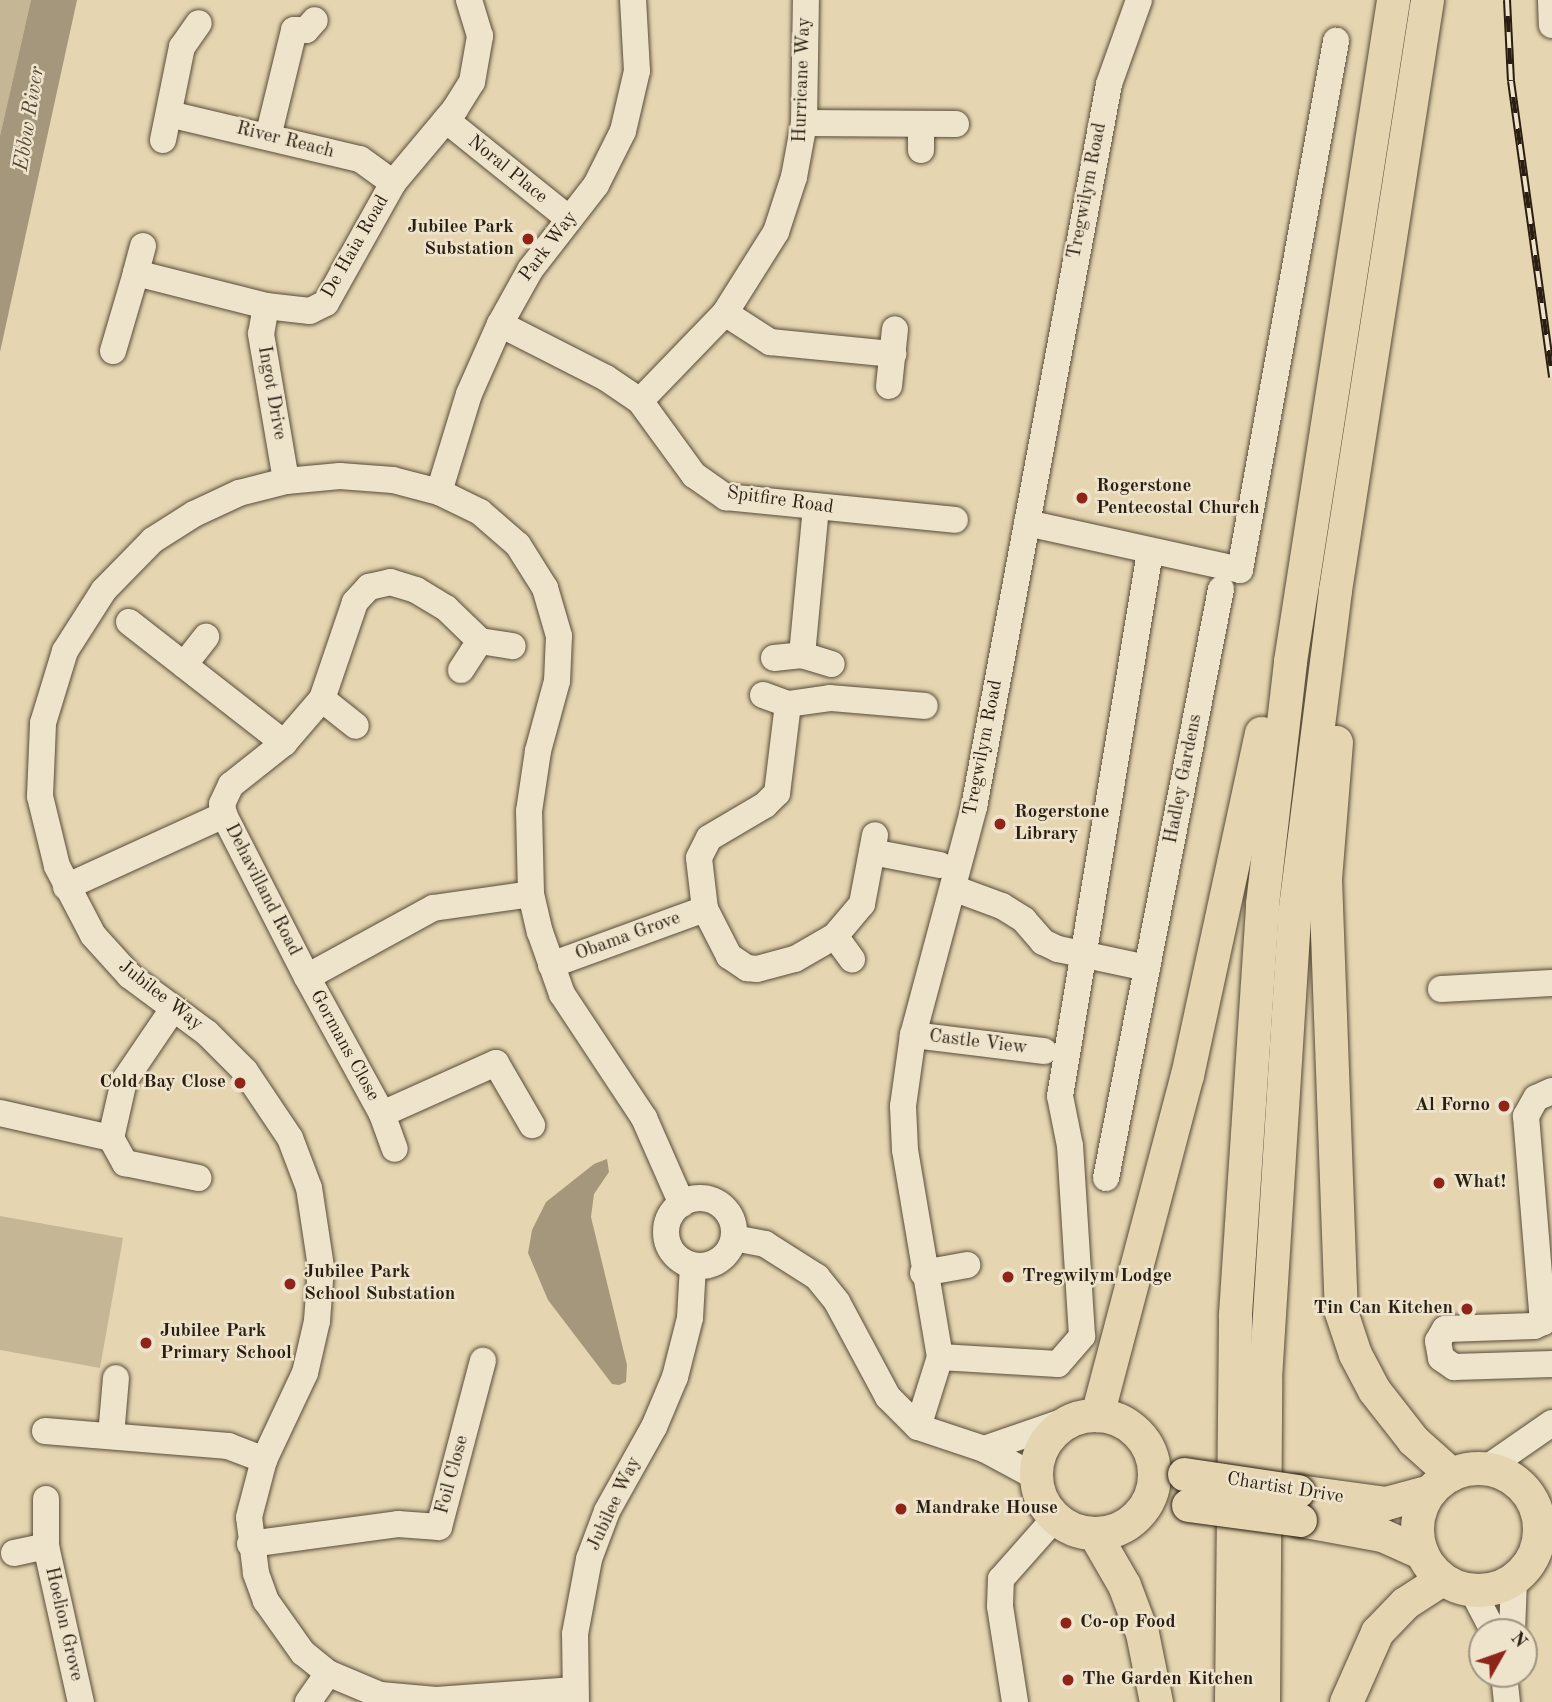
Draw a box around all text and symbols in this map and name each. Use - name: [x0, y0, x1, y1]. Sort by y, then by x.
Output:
- street label: Hurricane Way: [789, 17, 817, 143]
- water label: Ebbw River: [9, 65, 51, 173]
- street label: River Reach: [234, 118, 336, 164]
- street label: Tregwilym Road: [1064, 121, 1112, 261]
- street label: Noral Place: [462, 131, 552, 209]
- street label: De Haia Road: [317, 191, 395, 303]
- street label: Park Way: [515, 207, 583, 287]
- place label: Jubilee Park Substation: [407, 217, 514, 261]
- marker: Jubilee Park Substation: [520, 231, 536, 247]
- street label: Ingot Drive: [252, 344, 290, 442]
- place label: Rogerstone Pentecostal Church: [1096, 476, 1260, 520]
- street label: Spitfire Road: [725, 482, 835, 520]
- marker: Rogerstone Pentecostal Church: [1074, 490, 1090, 506]
- street label: Tregwilym Road: [960, 678, 1008, 818]
- street label: Hadley Gardens: [1160, 712, 1208, 846]
- place label: Rogerstone Library: [1014, 802, 1109, 846]
- marker: Rogerstone Library: [992, 816, 1008, 832]
- street label: Dehavilland Road: [219, 820, 305, 960]
- street label: Obama Grove: [572, 907, 684, 967]
- street label: Jubilee Way: [113, 956, 207, 1036]
- street label: Gormans Close: [304, 986, 384, 1106]
- street label: Castle View: [928, 1026, 1028, 1060]
- place label: Cold Bay Close: [99, 1072, 226, 1094]
- marker: Cold Bay Close: [232, 1075, 248, 1091]
- place label: Al Forno: [1415, 1095, 1490, 1117]
- marker: Al Forno: [1496, 1098, 1512, 1114]
- place label: What!: [1453, 1172, 1506, 1194]
- marker: What!: [1431, 1175, 1447, 1191]
- place label: Jubilee Park School Substation: [304, 1262, 455, 1306]
- place label: Tregwilym Lodge: [1022, 1266, 1172, 1288]
- marker: Tregwilym Lodge: [1000, 1269, 1016, 1285]
- marker: Jubilee Park School Substation: [282, 1276, 298, 1292]
- place label: Tin Can Kitchen: [1314, 1298, 1453, 1320]
- marker: Tin Can Kitchen: [1459, 1301, 1475, 1317]
- place label: Jubilee Park Primary School: [160, 1321, 292, 1365]
- marker: Jubilee Park Primary School: [138, 1335, 154, 1351]
- street label: Foil Close: [432, 1433, 474, 1517]
- street label: Jubilee Way: [583, 1453, 647, 1555]
- street label: Chartist Drive: [1225, 1469, 1345, 1509]
- place label: Mandrake House: [915, 1498, 1058, 1520]
- marker: Mandrake House: [893, 1501, 909, 1517]
- street label: Hoelion Grove: [39, 1565, 87, 1683]
- place label: Co-op Food: [1080, 1612, 1176, 1634]
- marker: Co-op Food: [1058, 1615, 1074, 1631]
- north arrow: [1468, 1618, 1538, 1688]
- text: N: [1506, 1629, 1530, 1652]
- place label: The Garden Kitchen: [1082, 1669, 1253, 1691]
- marker: The Garden Kitchen: [1060, 1672, 1076, 1688]

